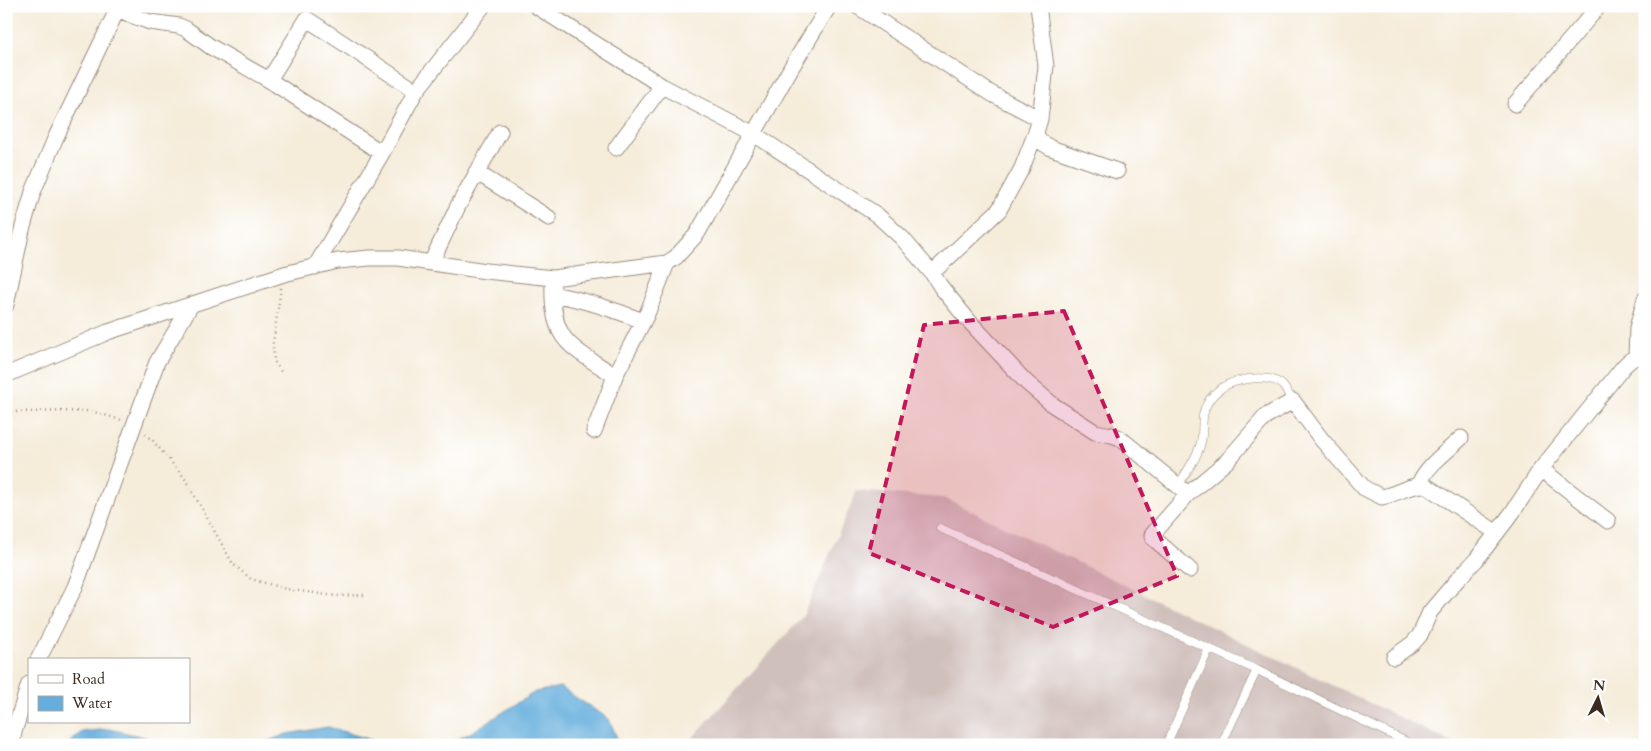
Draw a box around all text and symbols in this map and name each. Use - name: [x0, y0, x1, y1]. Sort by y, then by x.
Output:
- legend: [28, 658, 190, 724]
- text: Road: [72, 669, 105, 689]
- north arrow: [1574, 674, 1624, 724]
- text: N: [1592, 676, 1606, 696]
- text: Water: [71, 693, 113, 713]

